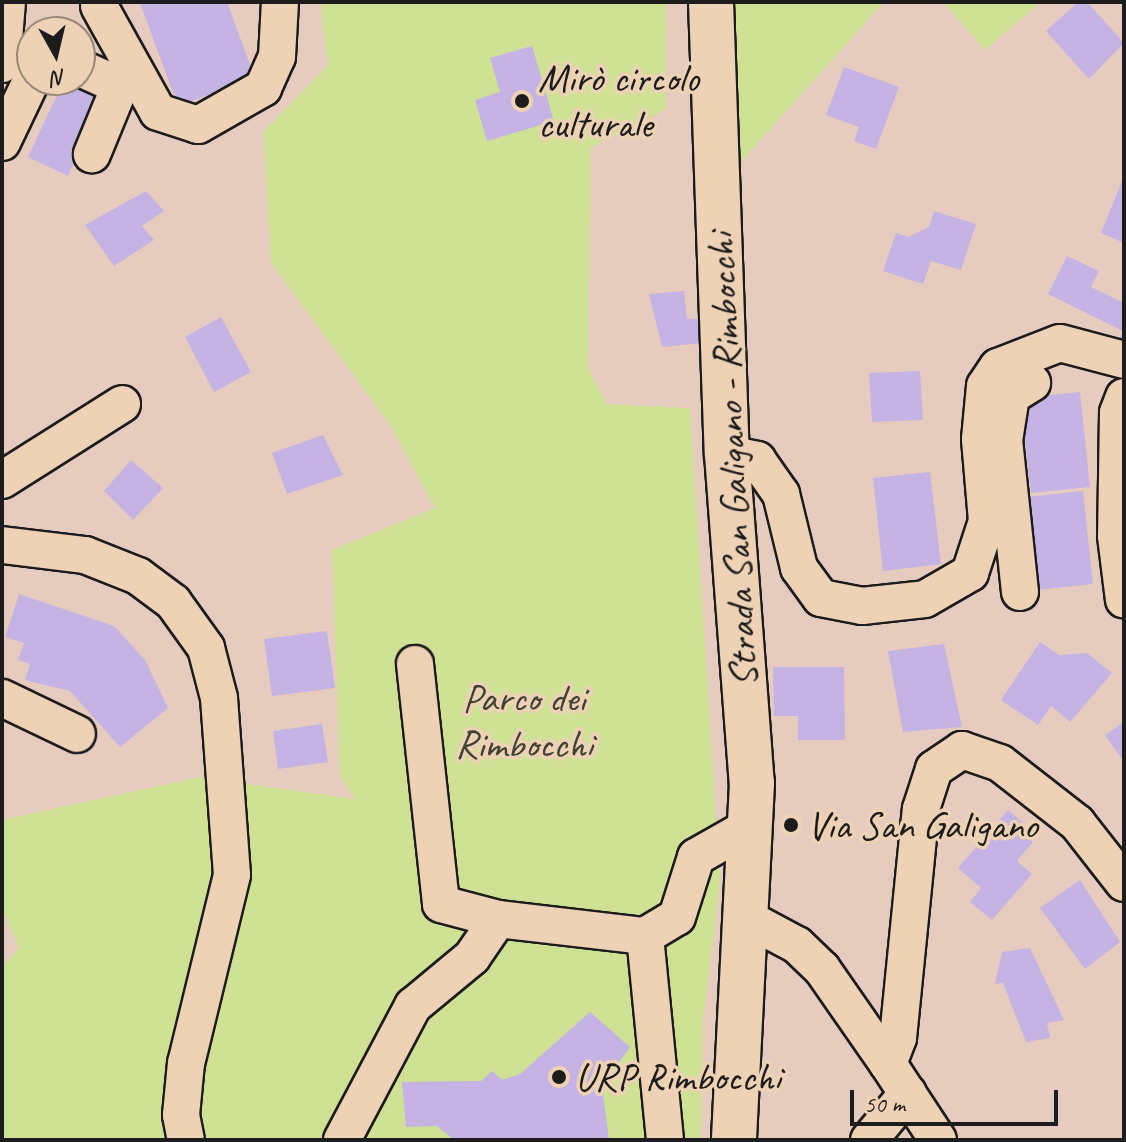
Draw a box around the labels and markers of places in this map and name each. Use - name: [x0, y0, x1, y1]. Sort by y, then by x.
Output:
- place label: Mirò circolo culturale: [538, 54, 699, 148]
- marker: Mirò circolo culturale: [513, 92, 531, 110]
- place label: Via San Galigano: [807, 801, 1038, 849]
- marker: Via San Galigano: [782, 816, 800, 834]
- place label: URP Rimbocchi: [575, 1053, 782, 1101]
- marker: URP Rimbocchi: [550, 1068, 568, 1086]

